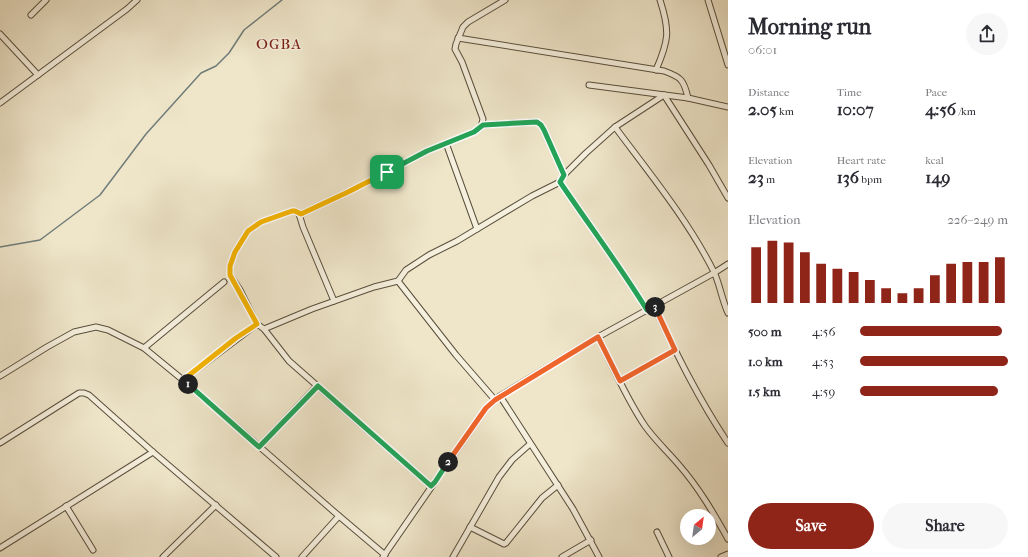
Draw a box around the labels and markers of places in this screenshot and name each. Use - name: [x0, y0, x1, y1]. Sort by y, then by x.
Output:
- pin: [370, 155, 404, 189]
- pin: 3: [645, 297, 665, 317]
- pin: 1: [178, 374, 198, 394]
- pin: 2: [438, 452, 458, 472]

